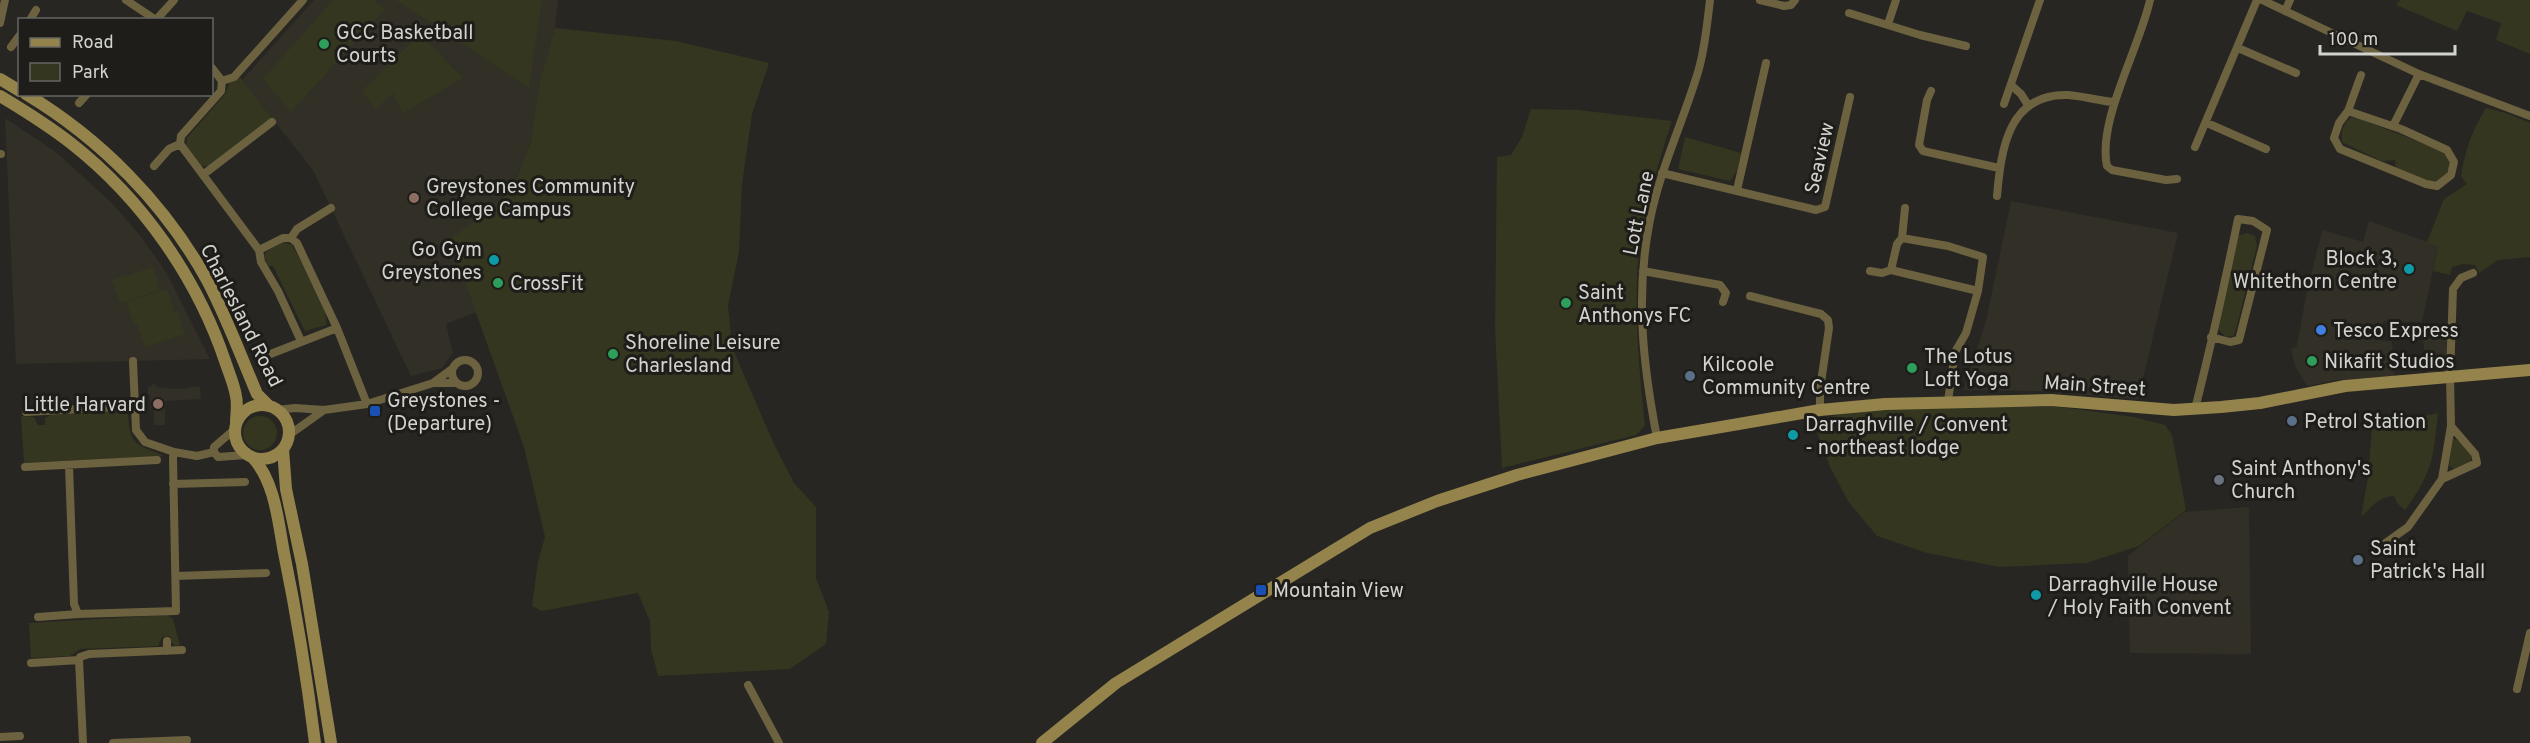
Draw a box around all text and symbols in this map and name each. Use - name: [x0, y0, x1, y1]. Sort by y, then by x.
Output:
- legend: [18, 18, 213, 96]
- scale bar: [2320, 18, 2455, 56]
- place label: GCC Basketball Courts: [336, 21, 474, 70]
- text: 100 m: [2329, 29, 2378, 52]
- text: Road: [72, 32, 114, 55]
- marker: GCC Basketball Courts: [317, 37, 331, 51]
- text: Park: [72, 62, 109, 85]
- street label: Seaview: [1800, 120, 1842, 197]
- street label: Lott Lane: [1618, 169, 1662, 258]
- place label: Greystones Community College Campus: [426, 175, 635, 224]
- marker: Greystones Community College Campus: [407, 191, 421, 205]
- place label: Go Gym Greystones: [381, 238, 482, 287]
- street label: Charlesland Road: [193, 240, 288, 392]
- place label: Block 3, Whitethorn Centre: [2233, 247, 2397, 296]
- marker: Go Gym Greystones: [487, 253, 501, 267]
- marker: Block 3, Whitethorn Centre: [2402, 262, 2416, 276]
- place label: CrossFit: [510, 272, 584, 298]
- marker: CrossFit: [491, 276, 505, 290]
- place label: Saint Anthonys FC: [1578, 281, 1691, 330]
- marker: Saint Anthonys FC: [1559, 296, 1573, 310]
- place label: Tesco Express: [2333, 319, 2459, 345]
- marker: Tesco Express: [2314, 323, 2328, 337]
- place label: Shoreline Leisure Charlesland: [625, 331, 781, 380]
- place label: The Lotus Loft Yoga: [1924, 345, 2013, 394]
- marker: Shoreline Leisure Charlesland: [606, 347, 620, 361]
- place label: Nikafit Studios: [2324, 350, 2455, 376]
- place label: Kilcoole Community Centre: [1702, 353, 1870, 402]
- marker: Nikafit Studios: [2305, 354, 2319, 368]
- marker: The Lotus Loft Yoga: [1905, 361, 1919, 375]
- marker: Kilcoole Community Centre: [1683, 369, 1697, 383]
- street label: Main Street: [2043, 370, 2147, 404]
- place label: Greystones - (Departure): [387, 389, 500, 438]
- place label: Little Harvard: [23, 393, 146, 419]
- marker: Little Harvard: [151, 397, 165, 411]
- marker: Greystones - (Departure): [368, 404, 382, 418]
- place label: Petrol Station: [2304, 410, 2426, 436]
- place label: Darraghville / Convent - northeast lodge: [1805, 413, 2008, 462]
- marker: Petrol Station: [2285, 414, 2299, 428]
- marker: Darraghville / Convent - northeast lodge: [1786, 428, 1800, 442]
- place label: Saint Anthony's Church: [2231, 457, 2371, 506]
- marker: Saint Anthony's Church: [2212, 473, 2226, 487]
- place label: Saint Patrick's Hall: [2370, 537, 2485, 586]
- marker: Saint Patrick's Hall: [2351, 553, 2365, 567]
- place label: Darraghville House / Holy Faith Convent: [2047, 573, 2232, 622]
- place label: Mountain View: [1273, 579, 1404, 605]
- marker: Mountain View: [1254, 583, 1268, 597]
- marker: Darraghville House / Holy Faith Convent: [2029, 588, 2043, 602]

